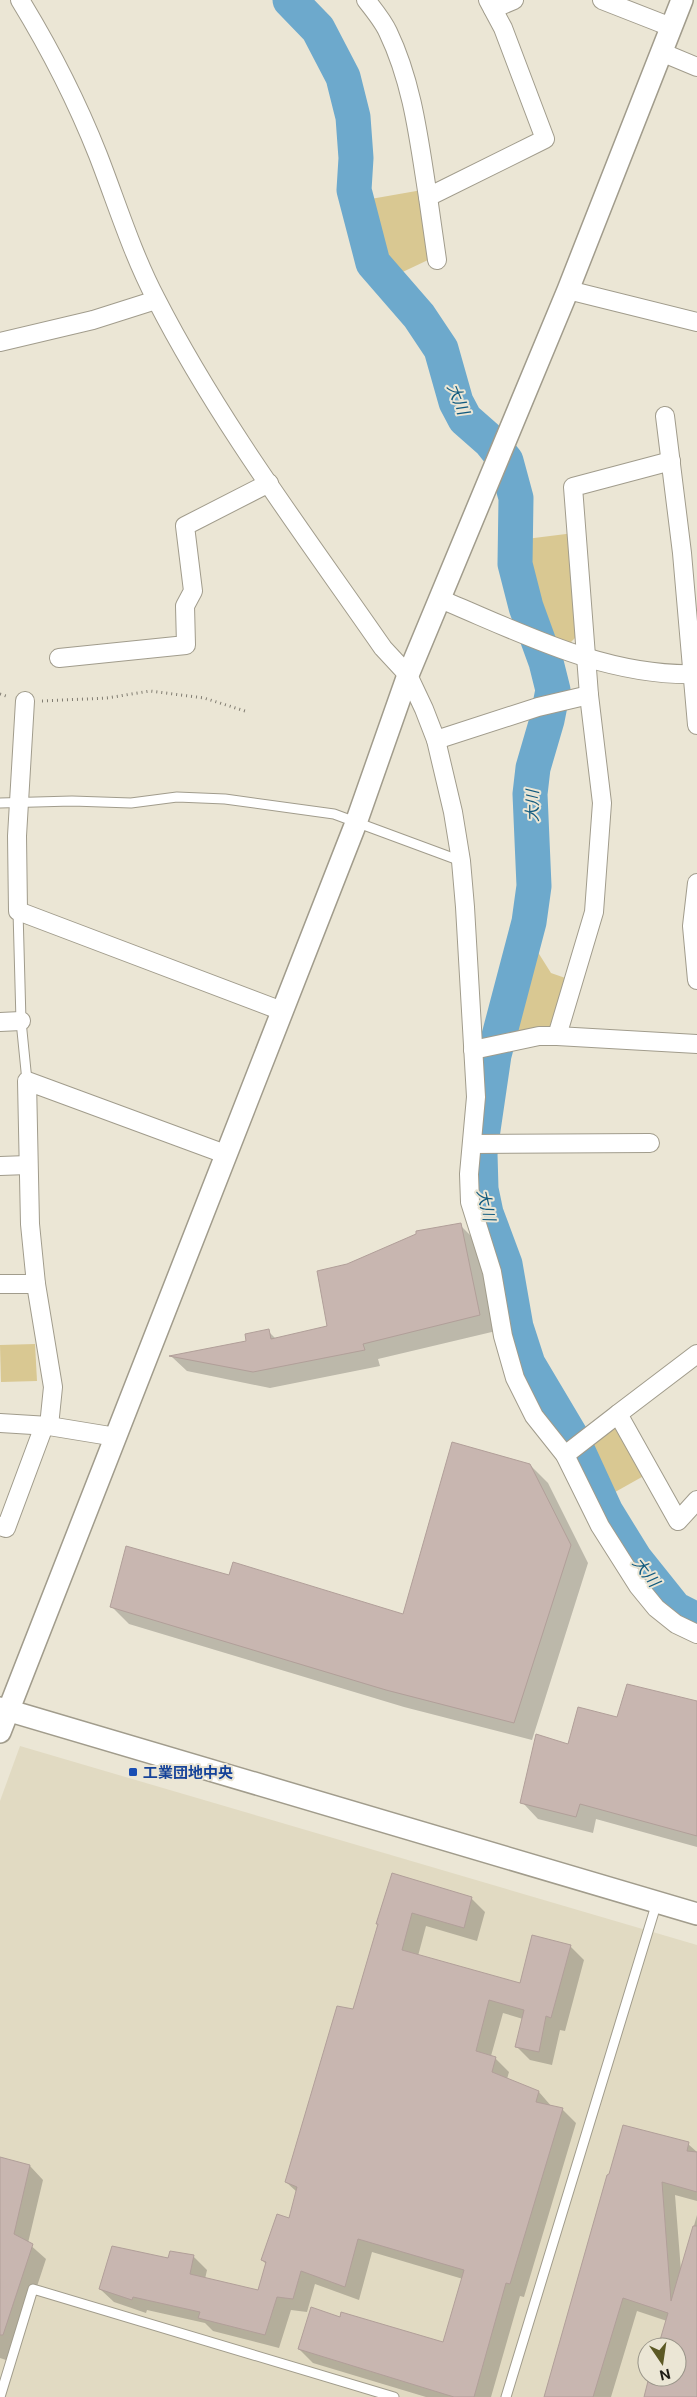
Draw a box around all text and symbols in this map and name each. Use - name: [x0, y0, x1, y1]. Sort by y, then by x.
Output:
- water label: 大川: [443, 381, 474, 419]
- water label: 大川: [523, 788, 542, 822]
- water label: 大川: [473, 1187, 499, 1225]
- water label: 大川: [629, 1554, 665, 1592]
- place label: 工業団地中央: [143, 1764, 233, 1781]
- marker: 工業団地中央: [127, 1766, 139, 1778]
- north arrow: [637, 2337, 687, 2387]
- text: N: [658, 2366, 672, 2384]

